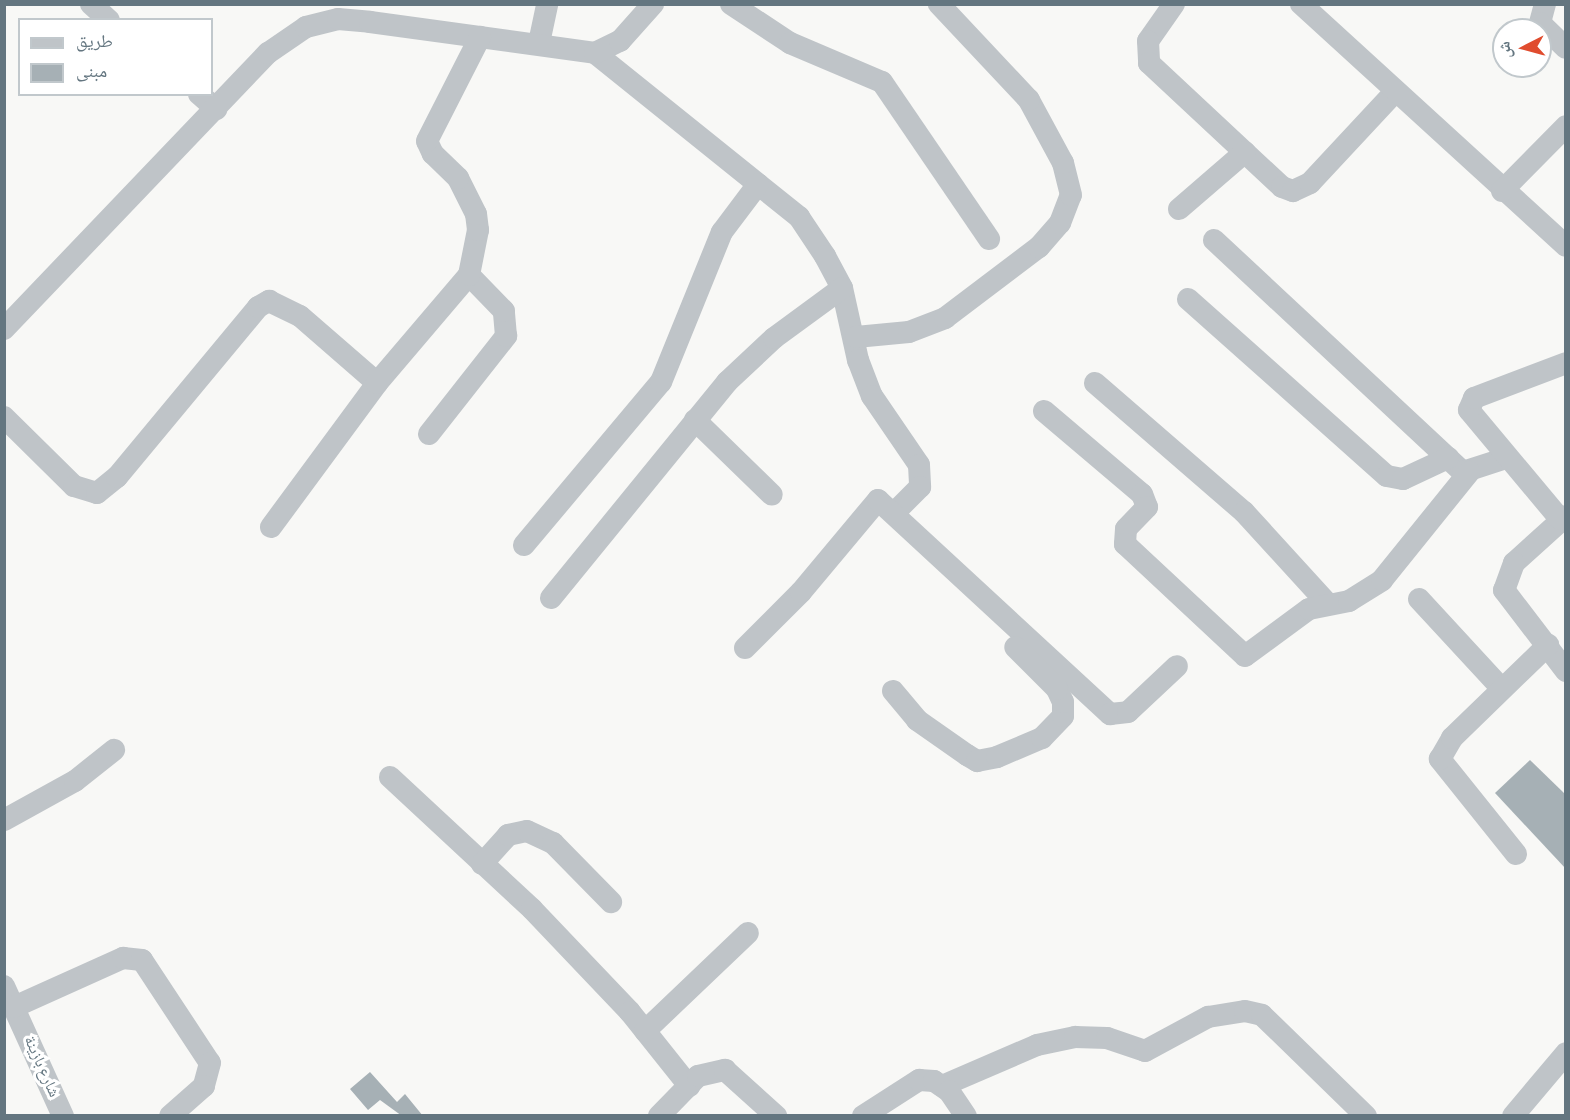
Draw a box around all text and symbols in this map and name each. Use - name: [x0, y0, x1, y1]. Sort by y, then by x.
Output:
- legend: [18, 18, 213, 96]
- north arrow: [1492, 18, 1552, 78]
- text: طريق: [76, 31, 113, 52]
- text: ش: [1495, 40, 1516, 59]
- text: مبنى: [76, 61, 107, 82]
- street label: شارع بازينة: [19, 1033, 63, 1101]

